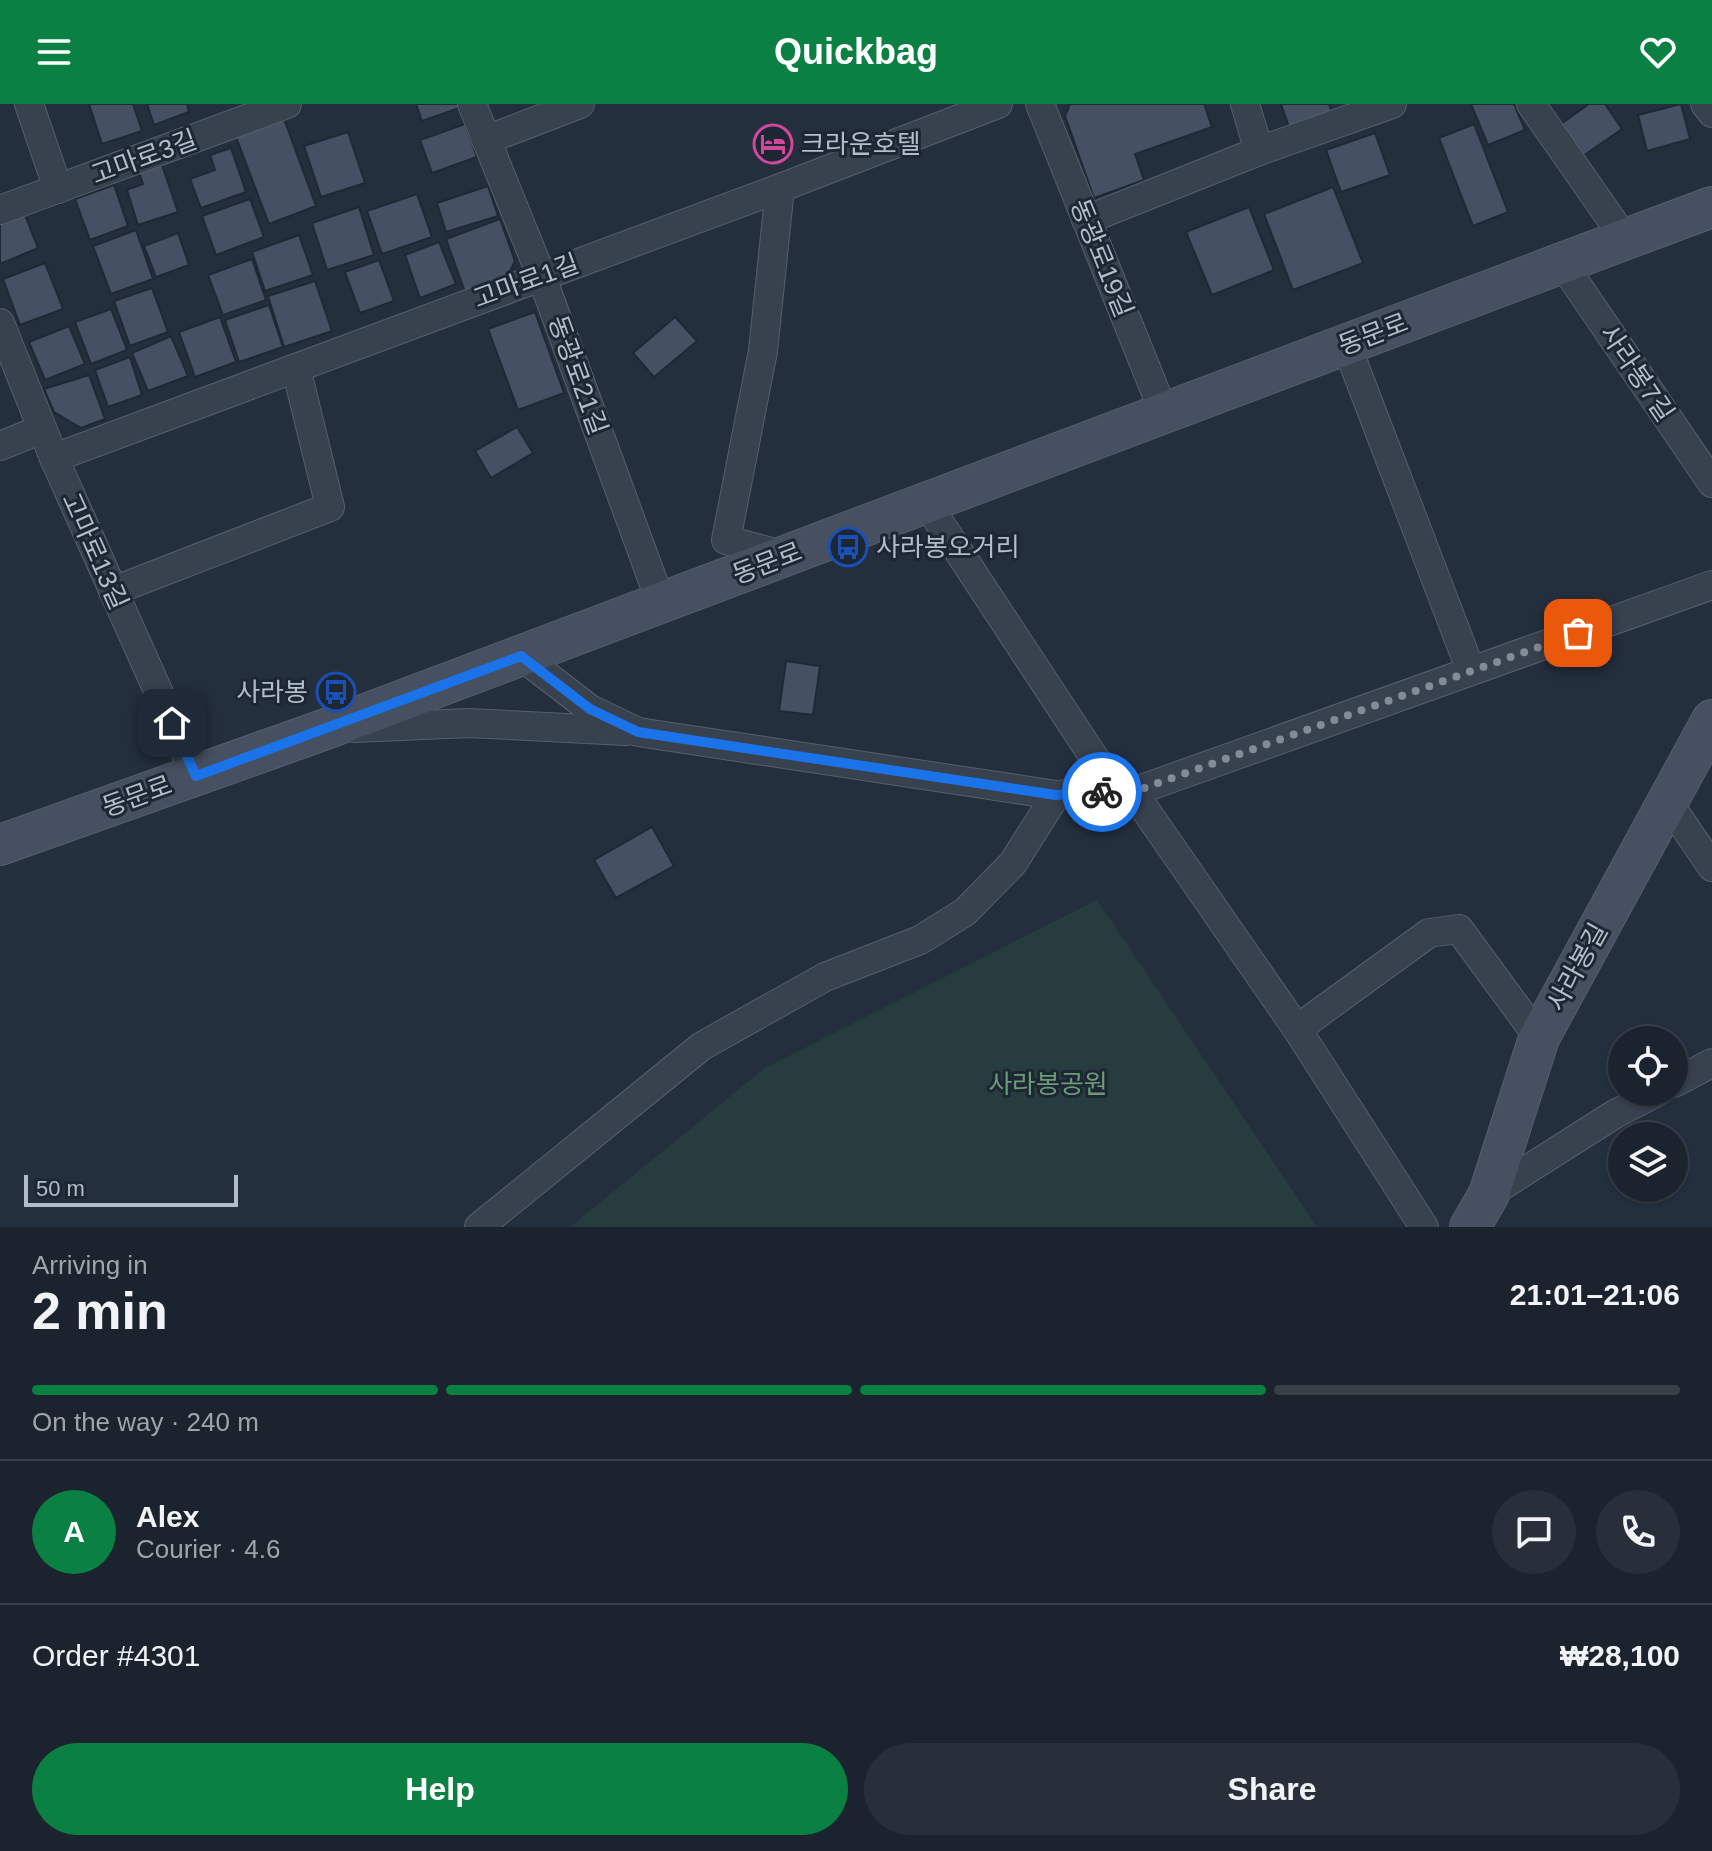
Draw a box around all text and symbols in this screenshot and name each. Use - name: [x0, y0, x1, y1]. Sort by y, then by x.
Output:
- icon: menu: [32, 30, 76, 74]
- icon: heart: [1636, 30, 1680, 74]
- text: Quickbag: [774, 31, 938, 72]
- hotel icon: 크라운호텔: [752, 123, 794, 165]
- street label: 고마로3길: [87, 124, 201, 190]
- place label: 크라운호텔: [801, 129, 921, 159]
- street label: 동광로19길: [1065, 195, 1139, 321]
- street label: 고마로1길: [469, 248, 583, 314]
- street label: 동문로: [1334, 307, 1412, 361]
- street label: 동광로21길: [543, 311, 613, 439]
- street label: 사라봉7길: [1594, 319, 1680, 427]
- street label: 고마로13길: [56, 488, 134, 614]
- bus stop icon: 사라봉오거리: [827, 526, 869, 568]
- place label: 사라봉오거리: [876, 532, 1020, 562]
- street label: 동문로: [728, 536, 806, 590]
- pin: [1544, 599, 1612, 667]
- icon: bag: [1556, 611, 1600, 655]
- bus stop icon: 사라봉: [315, 671, 357, 713]
- place label: 사라봉: [236, 677, 308, 707]
- pin: [138, 689, 206, 757]
- icon: home: [150, 701, 194, 745]
- courier: [1062, 752, 1142, 832]
- street label: 동문로: [98, 770, 176, 822]
- icon: bike: [1080, 770, 1124, 814]
- street label: 사라봉길: [1541, 918, 1613, 1016]
- map controls: [1608, 1026, 1688, 1202]
- button: locate: [1608, 1026, 1688, 1106]
- park label: 사라봉공원: [988, 1069, 1108, 1099]
- button: layers: [1608, 1122, 1688, 1202]
- scale bar: [24, 1171, 238, 1207]
- text: 50 m: [36, 1176, 85, 1201]
- text: Arriving in: [32, 1250, 148, 1280]
- text: 21:01–21:06: [1510, 1278, 1680, 1311]
- text: 2 min: [32, 1282, 168, 1340]
- text: On the way · 240 m: [32, 1407, 259, 1437]
- button: chat: [1492, 1490, 1576, 1574]
- button: phone: [1596, 1490, 1680, 1574]
- text: Alex: [136, 1500, 199, 1533]
- text: A: [63, 1515, 85, 1548]
- text: Courier · 4.6: [136, 1534, 281, 1564]
- text: Order #4301: [32, 1639, 200, 1672]
- text: ₩28,100: [1560, 1639, 1680, 1672]
- button: Help: [32, 1743, 848, 1835]
- button: Share: [864, 1743, 1680, 1835]

